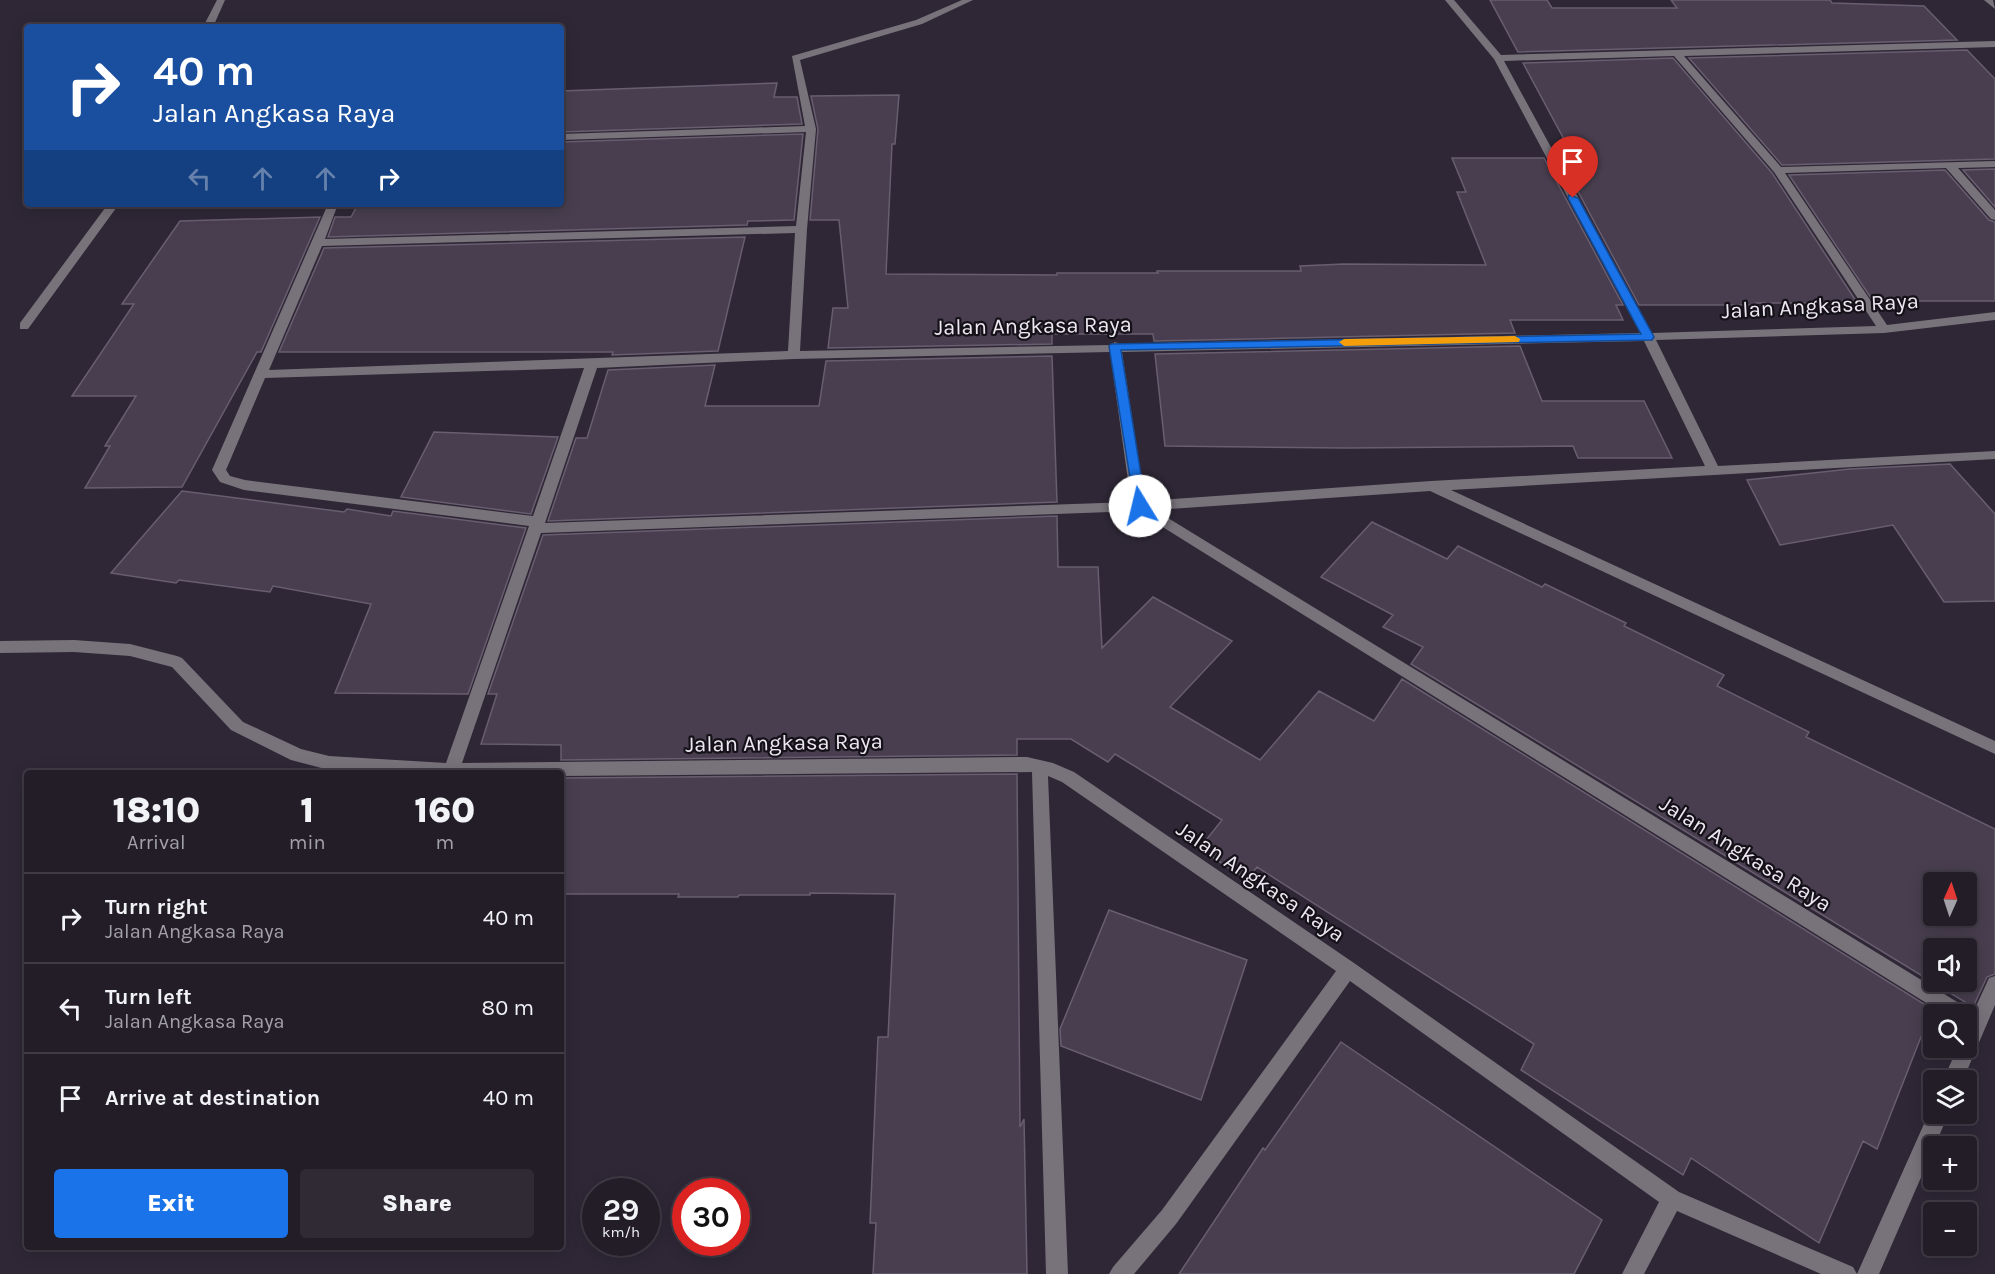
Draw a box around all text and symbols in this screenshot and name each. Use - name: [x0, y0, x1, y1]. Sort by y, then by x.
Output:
- text: 40 m: [153, 46, 255, 96]
- icon: right: [54, 48, 132, 126]
- text: Jalan Angkasa Raya: [153, 97, 395, 129]
- pin: [1547, 136, 1598, 198]
- icon: arrive: [1556, 145, 1589, 178]
- icon: left: [183, 162, 216, 195]
- icon: ahead: [246, 162, 279, 195]
- icon: ahead: [309, 162, 342, 195]
- icon: right: [372, 162, 405, 195]
- street label: Jalan Angkasa Raya: [1721, 288, 1919, 324]
- street label: Jalan Angkasa Raya: [934, 311, 1132, 341]
- position arrow: [1108, 474, 1172, 538]
- street label: Jalan Angkasa Raya: [685, 728, 883, 758]
- text: 18:10: [113, 789, 200, 831]
- text: 1: [300, 789, 314, 831]
- text: 160: [414, 789, 475, 831]
- street label: Jalan Angkasa Raya: [1655, 791, 1836, 917]
- street label: Jalan Angkasa Raya: [1171, 816, 1350, 948]
- text: Arrival: [127, 831, 186, 854]
- text: min: [289, 831, 326, 854]
- text: m: [435, 831, 454, 854]
- north arrow: [1923, 872, 1977, 926]
- map controls: [1923, 872, 1977, 1256]
- text: Turn right: [105, 894, 208, 920]
- icon: right: [54, 902, 87, 935]
- text: 40 m: [483, 905, 534, 931]
- text: Jalan Angkasa Raya: [105, 920, 285, 943]
- button: sound: [1923, 938, 1977, 992]
- text: Turn left: [105, 984, 192, 1010]
- icon: left: [54, 992, 87, 1025]
- text: 80 m: [482, 995, 534, 1021]
- button: search: [1923, 1004, 1977, 1058]
- text: Jalan Angkasa Raya: [105, 1010, 285, 1033]
- button: layers: [1923, 1070, 1977, 1124]
- icon: arrive: [54, 1082, 87, 1115]
- text: Arrive at destination: [105, 1085, 320, 1111]
- text: 40 m: [483, 1085, 534, 1111]
- button: +: [1923, 1136, 1977, 1190]
- button: Exit: [54, 1169, 288, 1238]
- button: Share: [300, 1169, 534, 1238]
- speed limit sign: 30: [672, 1178, 750, 1256]
- text: 29: [603, 1192, 639, 1228]
- button: −: [1923, 1202, 1977, 1256]
- text: km/h: [602, 1223, 640, 1241]

